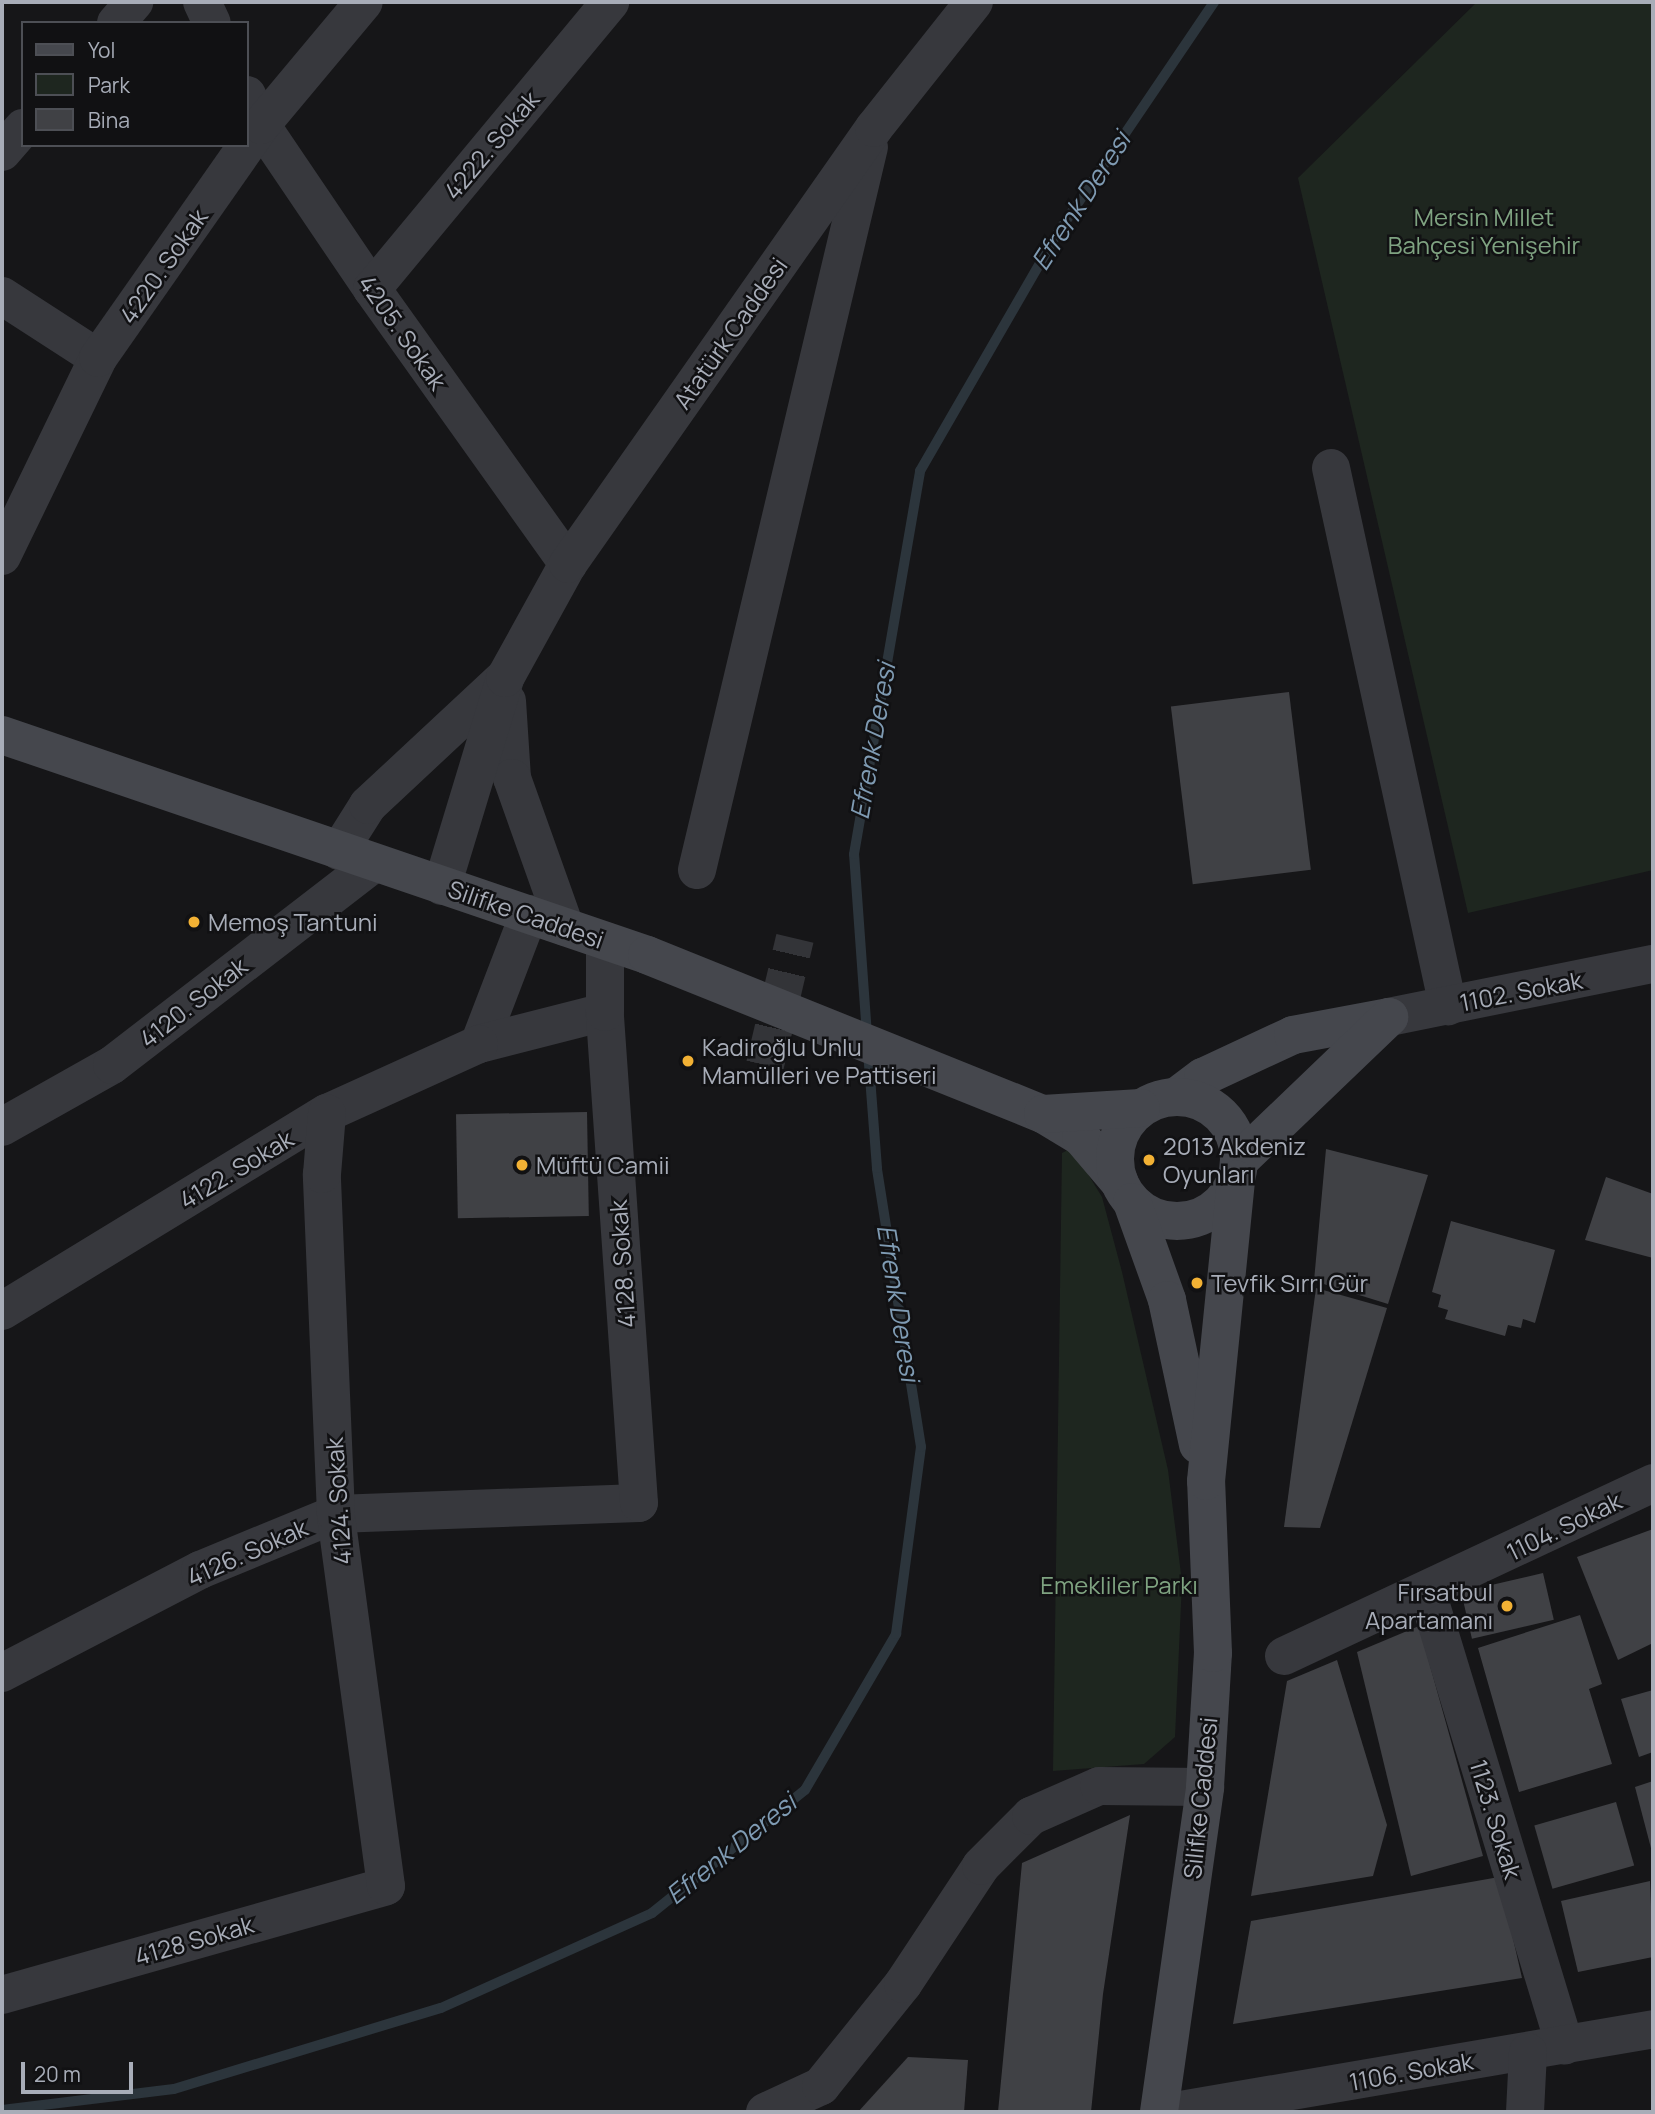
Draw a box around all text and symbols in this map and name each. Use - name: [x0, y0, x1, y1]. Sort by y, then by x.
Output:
- legend: [21, 21, 248, 147]
- text: Yol: [88, 36, 115, 64]
- text: Park: [88, 71, 130, 99]
- street label: 4222. Sokak: [437, 85, 545, 205]
- text: Bina: [88, 106, 130, 134]
- water label: Efrenk Deresi: [1025, 126, 1137, 276]
- street label: 4220. Sokak: [113, 203, 213, 329]
- park label: Mersin Millet Bahçesi Yenişehir: [1388, 203, 1580, 259]
- street label: Atatürk Caddesi: [667, 252, 793, 414]
- street label: 4205. Sokak: [353, 269, 453, 395]
- water label: Efrenk Deresi: [844, 660, 902, 822]
- street label: Silifke Caddesi: [444, 874, 608, 954]
- place label: Memoş Tantuni: [208, 908, 378, 936]
- marker: Memoş Tantuni: [186, 914, 202, 930]
- street label: 4120. Sokak: [133, 951, 253, 1053]
- street label: 1102. Sokak: [1457, 965, 1585, 1017]
- place label: Kadiroğlu Unlu Mamülleri ve Pattiseri: [702, 1033, 936, 1089]
- marker: Kadiroğlu Unlu Mamülleri ve Pattiseri: [680, 1053, 696, 1069]
- street label: 4122. Sokak: [174, 1124, 298, 1214]
- place label: 2013 Akdeniz Oyunları: [1163, 1132, 1306, 1188]
- place label: Müftü Camii: [536, 1151, 670, 1179]
- marker: 2013 Akdeniz Oyunları: [1141, 1152, 1157, 1168]
- marker: Müftü Camii: [514, 1157, 530, 1173]
- street label: 4128. Sokak: [603, 1199, 641, 1329]
- water label: Efrenk Deresi: [870, 1222, 926, 1384]
- place label: Tevfik Sırrı Gür: [1211, 1269, 1368, 1297]
- marker: Tevfik Sırrı Gür: [1189, 1275, 1205, 1291]
- street label: 4124. Sokak: [319, 1436, 357, 1566]
- street label: 1104. Sokak: [1502, 1486, 1626, 1566]
- street label: 4126. Sokak: [182, 1513, 312, 1591]
- park label: Emekliler Parkı: [1040, 1571, 1198, 1599]
- place label: Fırsatbul Apartamanı: [1365, 1578, 1493, 1634]
- marker: Fırsatbul Apartamanı: [1499, 1598, 1515, 1614]
- street label: Silifke Caddesi: [1177, 1716, 1223, 1880]
- street label: 1123. Sokak: [1464, 1756, 1528, 1882]
- water label: Efrenk Deresi: [660, 1787, 802, 1911]
- street label: 4128 Sokak: [131, 1909, 257, 1971]
- street label: 1106. Sokak: [1347, 2046, 1475, 2096]
- scale bar: [24, 2048, 136, 2092]
- text: 20 m: [34, 2060, 81, 2088]

